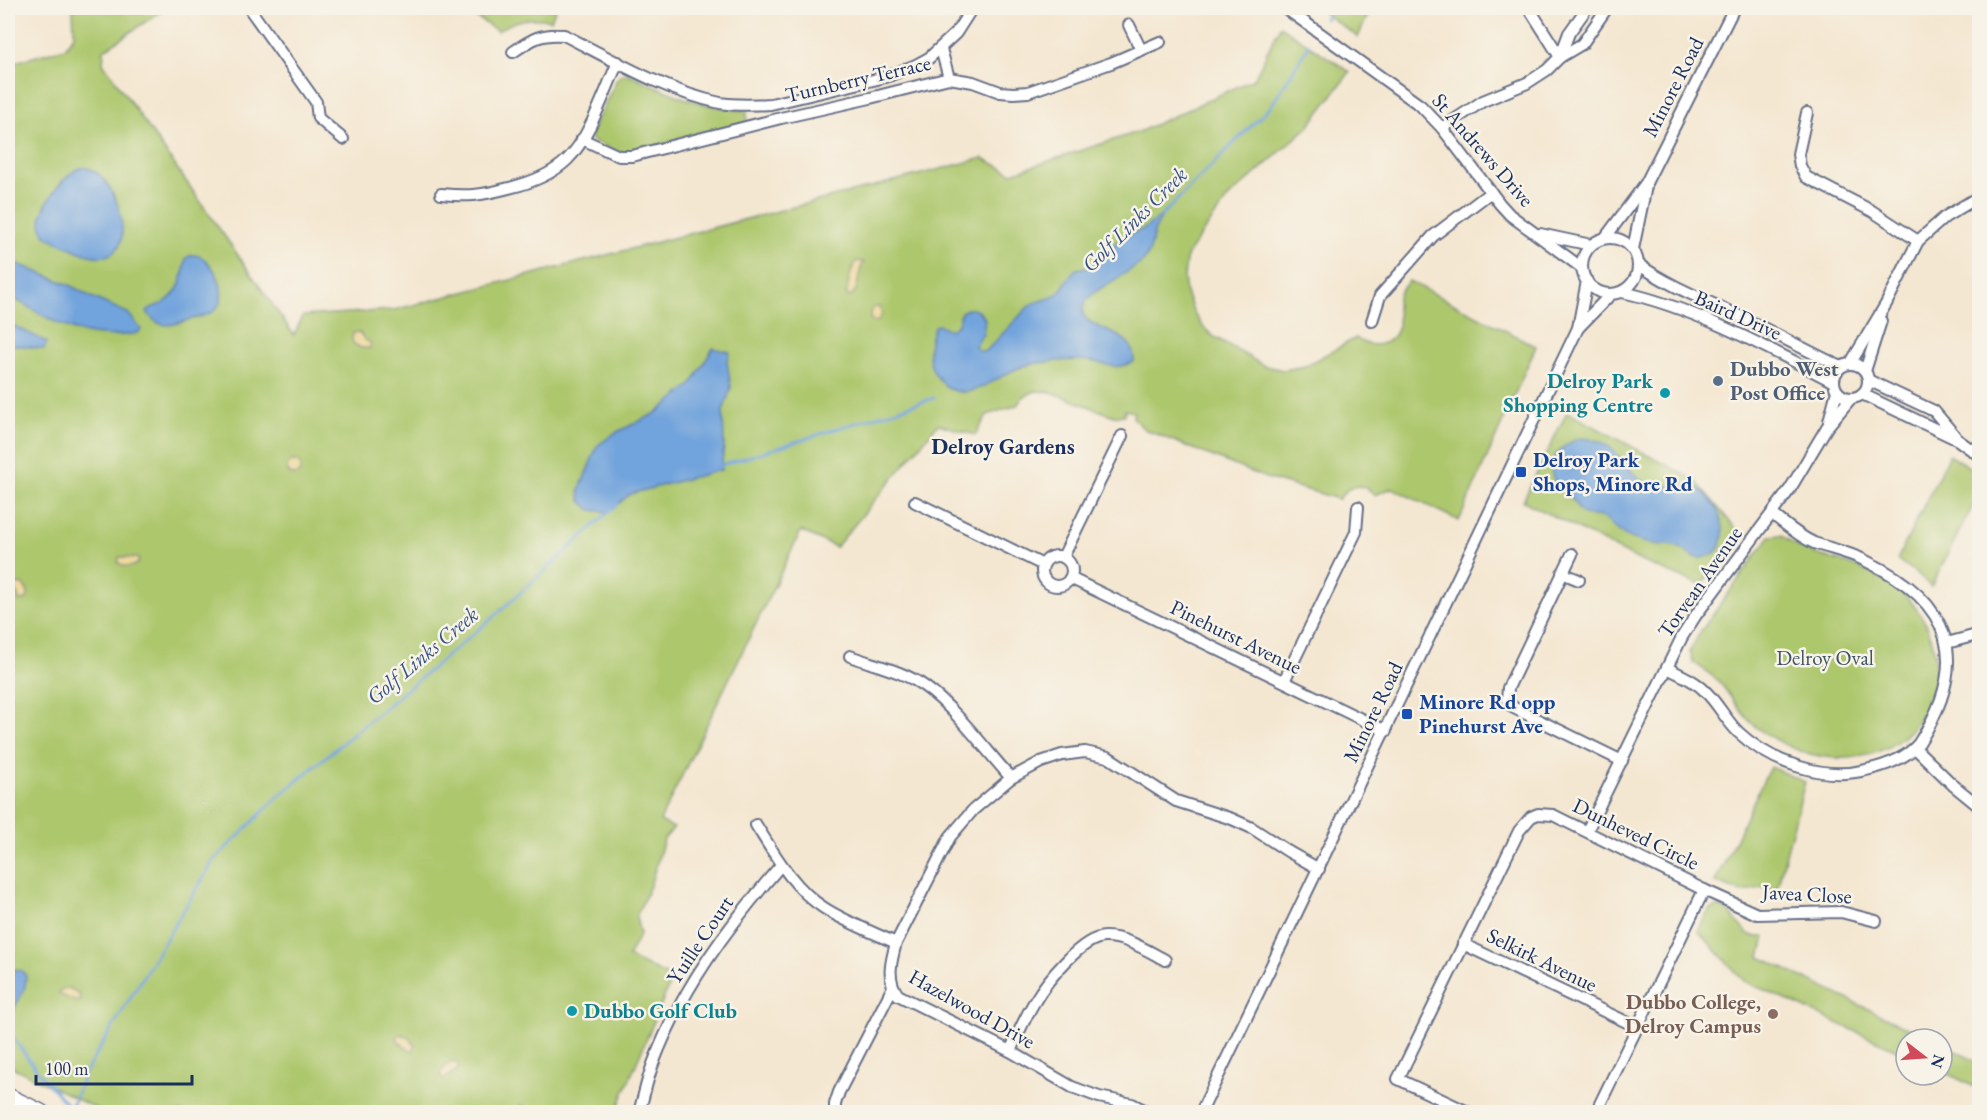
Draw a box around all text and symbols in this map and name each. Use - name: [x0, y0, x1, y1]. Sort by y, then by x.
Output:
- street label: Minore Road: [1636, 32, 1709, 141]
- street label: Turnberry Terrace: [783, 49, 933, 108]
- street label: St Andrews Drive: [1427, 87, 1540, 212]
- water label: Golf Links Creek: [1075, 160, 1193, 278]
- street label: Baird Drive: [1690, 283, 1786, 346]
- place label: Dubbo West Post Office: [1730, 355, 1839, 406]
- place label: Delroy Park Shopping Centre: [1503, 367, 1654, 418]
- marker: Dubbo West Post Office: [1711, 374, 1725, 388]
- marker: Delroy Park Shopping Centre: [1658, 386, 1672, 400]
- district label: Delroy Gardens: [931, 432, 1075, 461]
- place label: Delroy Park Shops, Minore Rd: [1533, 446, 1693, 497]
- marker: Delroy Park Shops, Minore Rd: [1514, 465, 1528, 479]
- street label: Torvean Avenue: [1651, 521, 1748, 643]
- street label: Pinehurst Avenue: [1166, 593, 1306, 680]
- water label: Golf Links Creek: [360, 600, 485, 711]
- park label: Delroy Oval: [1776, 644, 1874, 671]
- street label: Minore Road: [1337, 657, 1409, 767]
- place label: Minore Rd opp Pinehurst Ave: [1419, 688, 1556, 739]
- marker: Minore Rd opp Pinehurst Ave: [1400, 707, 1414, 721]
- street label: Dunheved Circle: [1569, 791, 1704, 876]
- street label: Javea Close: [1759, 878, 1853, 909]
- street label: Yuille Court: [660, 890, 739, 989]
- street label: Selkirk Avenue: [1483, 921, 1602, 998]
- street label: Hazelwood Drive: [904, 963, 1040, 1054]
- place label: Dubbo College, Delroy Campus: [1625, 988, 1761, 1039]
- place label: Dubbo Golf Club: [584, 997, 737, 1024]
- marker: Dubbo Golf Club: [565, 1004, 579, 1018]
- marker: Dubbo College, Delroy Campus: [1766, 1007, 1780, 1021]
- north arrow: [1894, 1027, 1954, 1087]
- scale bar: [36, 1048, 192, 1086]
- text: N: [1926, 1052, 1950, 1071]
- text: 100 m: [45, 1057, 89, 1080]

